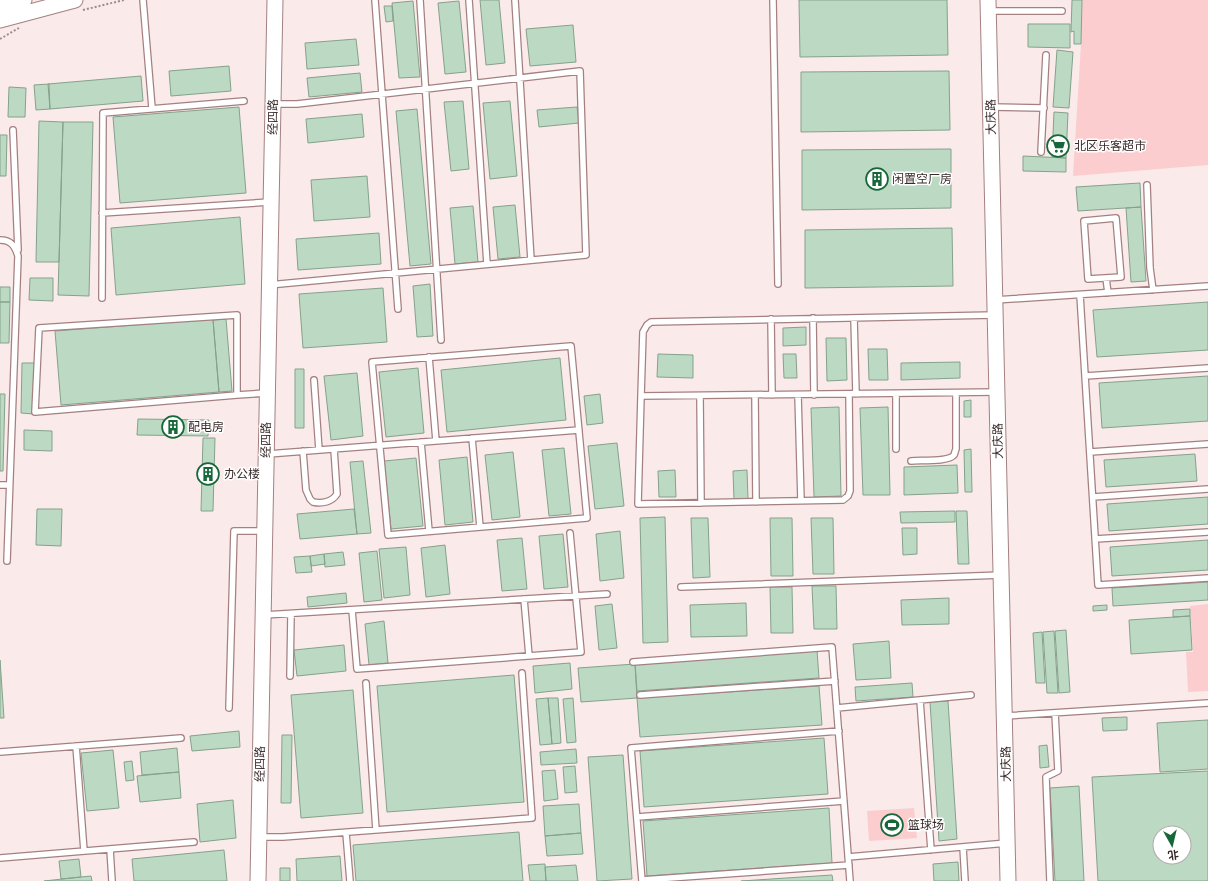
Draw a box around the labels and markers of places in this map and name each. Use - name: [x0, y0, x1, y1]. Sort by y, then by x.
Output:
- supermarket icon: 北区乐客超市: [1045, 133, 1071, 159]
- place label: 北区乐客超市: [1074, 139, 1146, 153]
- building icon: 闲置空厂房: [864, 166, 890, 192]
- place label: 闲置空厂房: [892, 172, 952, 186]
- building icon: 配电房: [160, 414, 186, 440]
- place label: 配电房: [188, 420, 224, 434]
- building icon: 办公楼: [195, 461, 221, 487]
- place label: 办公楼: [224, 467, 260, 481]
- sports icon: 篮球场: [879, 812, 905, 838]
- place label: 篮球场: [908, 818, 944, 832]

